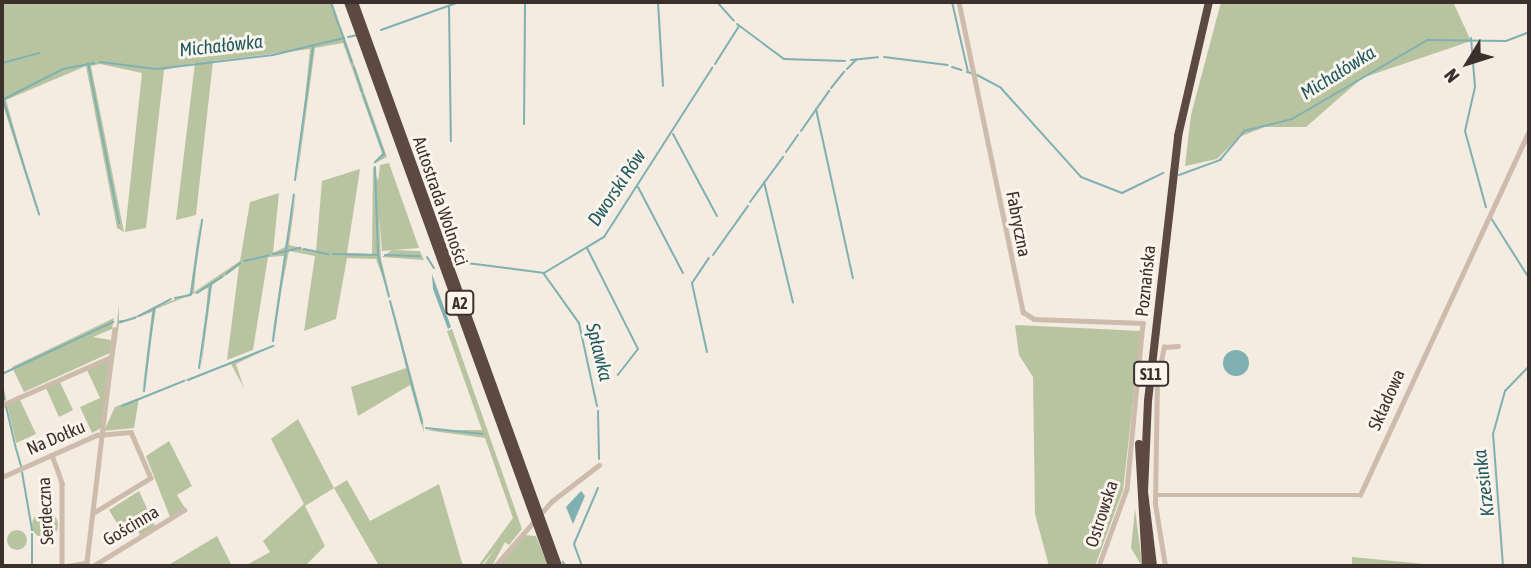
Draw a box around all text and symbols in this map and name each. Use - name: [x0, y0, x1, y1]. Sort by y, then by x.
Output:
- north arrow: [1433, 28, 1503, 98]
- water label: Michałówka: [178, 30, 264, 62]
- water label: Michałówka: [1296, 41, 1380, 105]
- text: N: [1439, 65, 1464, 87]
- street label: Autostrada Wolności: [408, 134, 472, 268]
- water label: Dworski Rów: [583, 145, 651, 231]
- street label: Fabryczna: [1001, 189, 1035, 259]
- street label: Poznańska: [1132, 244, 1160, 318]
- road number: A2: [444, 290, 476, 316]
- water label: Spławka: [581, 321, 617, 383]
- road number: S11: [1132, 362, 1170, 386]
- street label: Składowa: [1364, 366, 1410, 434]
- street label: Na Dołku: [24, 416, 88, 460]
- water label: Krzesinka: [1469, 448, 1499, 518]
- street label: Serdeczna: [33, 477, 59, 545]
- street label: Ostrowska: [1081, 478, 1123, 550]
- street label: Gościnna: [99, 501, 163, 551]

